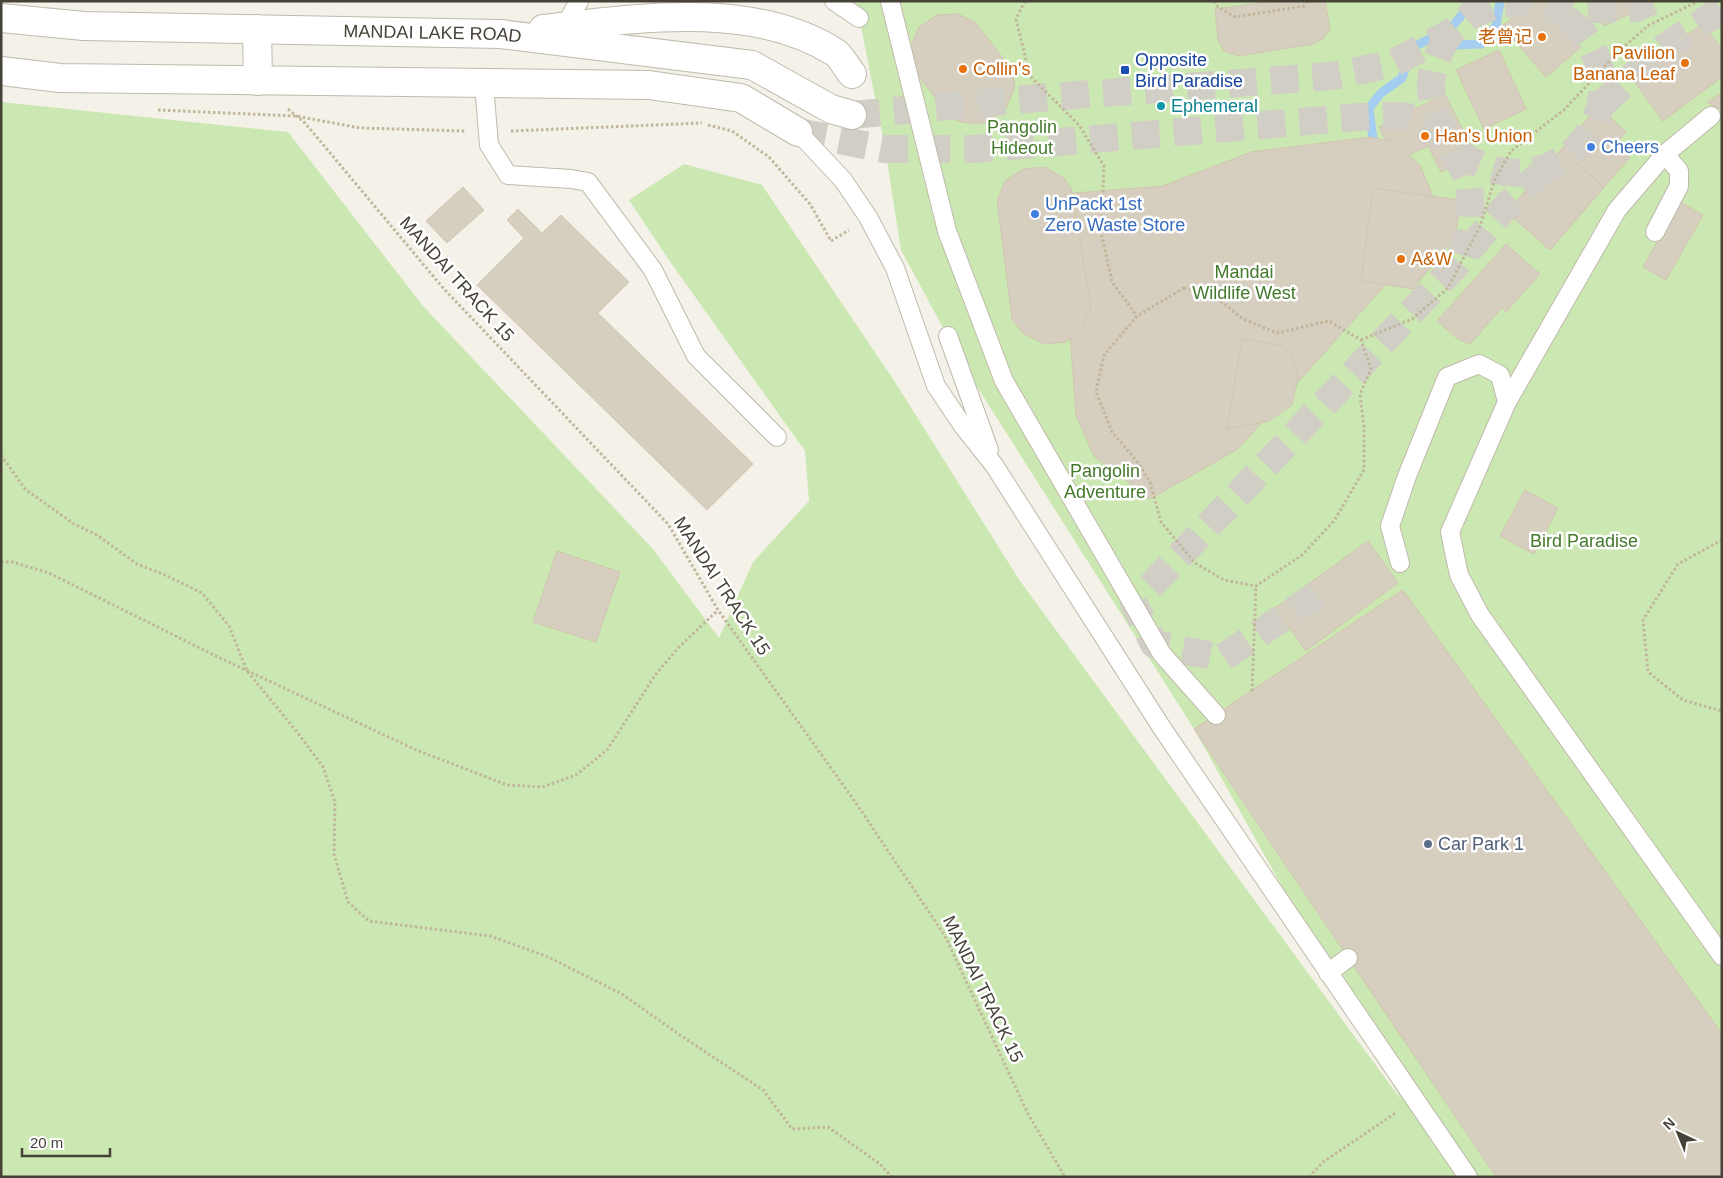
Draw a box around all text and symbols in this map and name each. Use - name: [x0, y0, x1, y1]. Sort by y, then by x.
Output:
- street label: MANDAI LAKE ROAD: [343, 21, 523, 47]
- place label: 老曾记: [1478, 27, 1532, 47]
- marker: 老曾记: [1536, 31, 1548, 43]
- place label: Pavilion Banana Leaf: [1573, 43, 1676, 84]
- place label: Opposite Bird Paradise: [1135, 50, 1243, 91]
- marker: Pavilion Banana Leaf: [1679, 57, 1691, 69]
- place label: Collin's: [973, 59, 1030, 79]
- marker: Collin's: [957, 63, 969, 75]
- marker: Opposite Bird Paradise: [1119, 64, 1131, 76]
- place label: Ephemeral: [1171, 96, 1258, 116]
- marker: Ephemeral: [1155, 100, 1167, 112]
- park label: Pangolin Hideout: [987, 117, 1057, 158]
- place label: Han's Union: [1435, 126, 1533, 146]
- marker: Han's Union: [1419, 130, 1431, 142]
- place label: Cheers: [1601, 137, 1659, 157]
- marker: Cheers: [1585, 141, 1597, 153]
- place label: UnPackt 1st Zero Waste Store: [1045, 194, 1185, 235]
- marker: UnPackt 1st Zero Waste Store: [1029, 208, 1041, 220]
- street label: MANDAI TRACK 15: [396, 213, 518, 345]
- place label: A&W: [1411, 249, 1452, 269]
- marker: A&W: [1395, 253, 1407, 265]
- park label: Mandai Wildlife West: [1192, 262, 1296, 303]
- park label: Pangolin Adventure: [1064, 461, 1146, 502]
- street label: MANDAI TRACK 15: [670, 513, 774, 659]
- park label: Bird Paradise: [1530, 531, 1638, 551]
- place label: Car Park 1: [1438, 834, 1524, 854]
- marker: Car Park 1: [1422, 838, 1434, 850]
- street label: MANDAI TRACK 15: [939, 912, 1027, 1066]
- north arrow: [1653, 1108, 1703, 1158]
- text: N: [1660, 1114, 1678, 1133]
- scale bar: [22, 1126, 110, 1158]
- text: 20 m: [30, 1134, 63, 1151]

